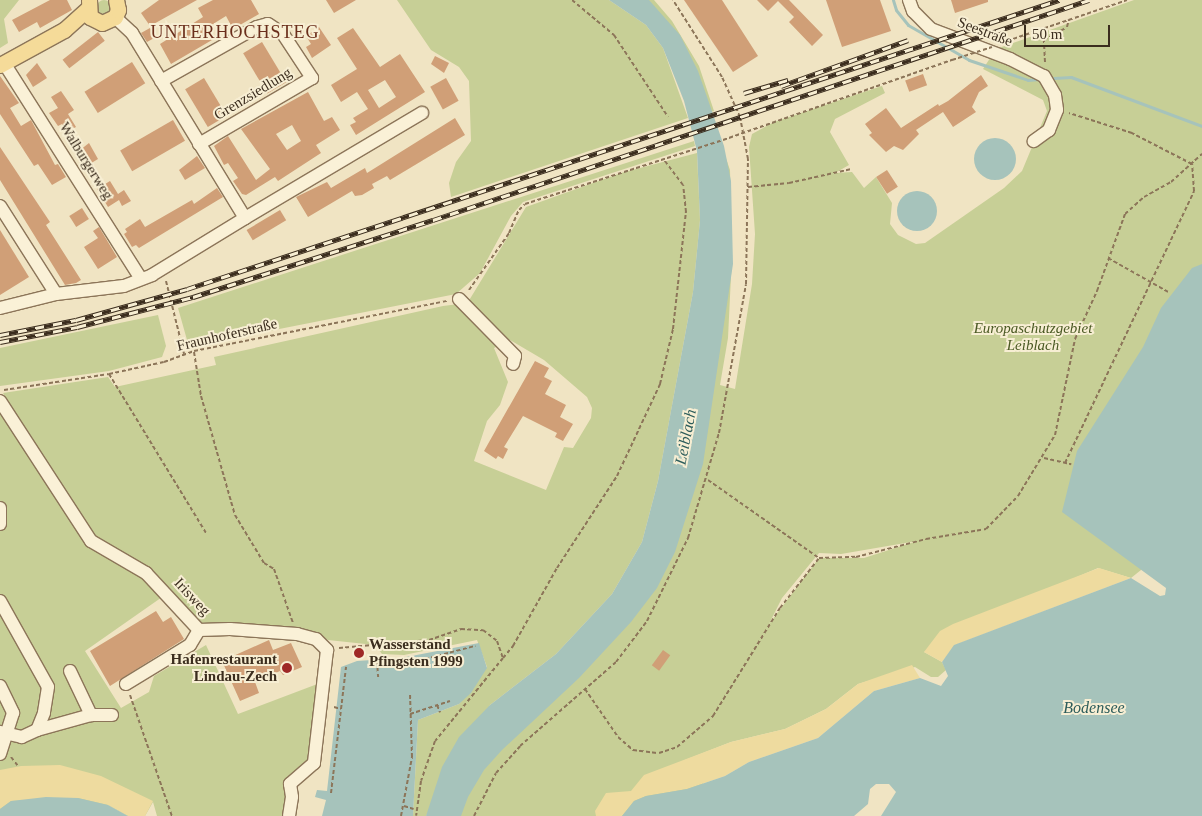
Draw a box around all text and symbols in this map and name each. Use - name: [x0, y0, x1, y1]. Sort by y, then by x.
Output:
- street label: Seestraße: [955, 13, 1015, 51]
- scale bar: [1027, 15, 1113, 47]
- district label: UNTERHOCHSTEG: [149, 21, 321, 43]
- text: 50 m: [1032, 26, 1062, 42]
- street label: Grenzsiedlung: [211, 64, 295, 124]
- street label: Walburgerweg: [55, 119, 117, 203]
- street label: Fraunhoferstraße: [175, 315, 279, 355]
- park label: Europaschutzgebiet Leiblach: [974, 319, 1092, 354]
- water label: Leiblach: [671, 408, 701, 466]
- street label: Irisweg: [170, 574, 214, 620]
- place label: Wasserstand Pfingsten 1999: [369, 635, 463, 670]
- marker: Wasserstand Pfingsten 1999: [353, 647, 365, 659]
- place label: Hafenrestaurant Lindau-Zech: [171, 650, 277, 685]
- marker: Hafenrestaurant Lindau-Zech: [281, 662, 293, 674]
- water label: Bodensee: [1063, 698, 1125, 718]

